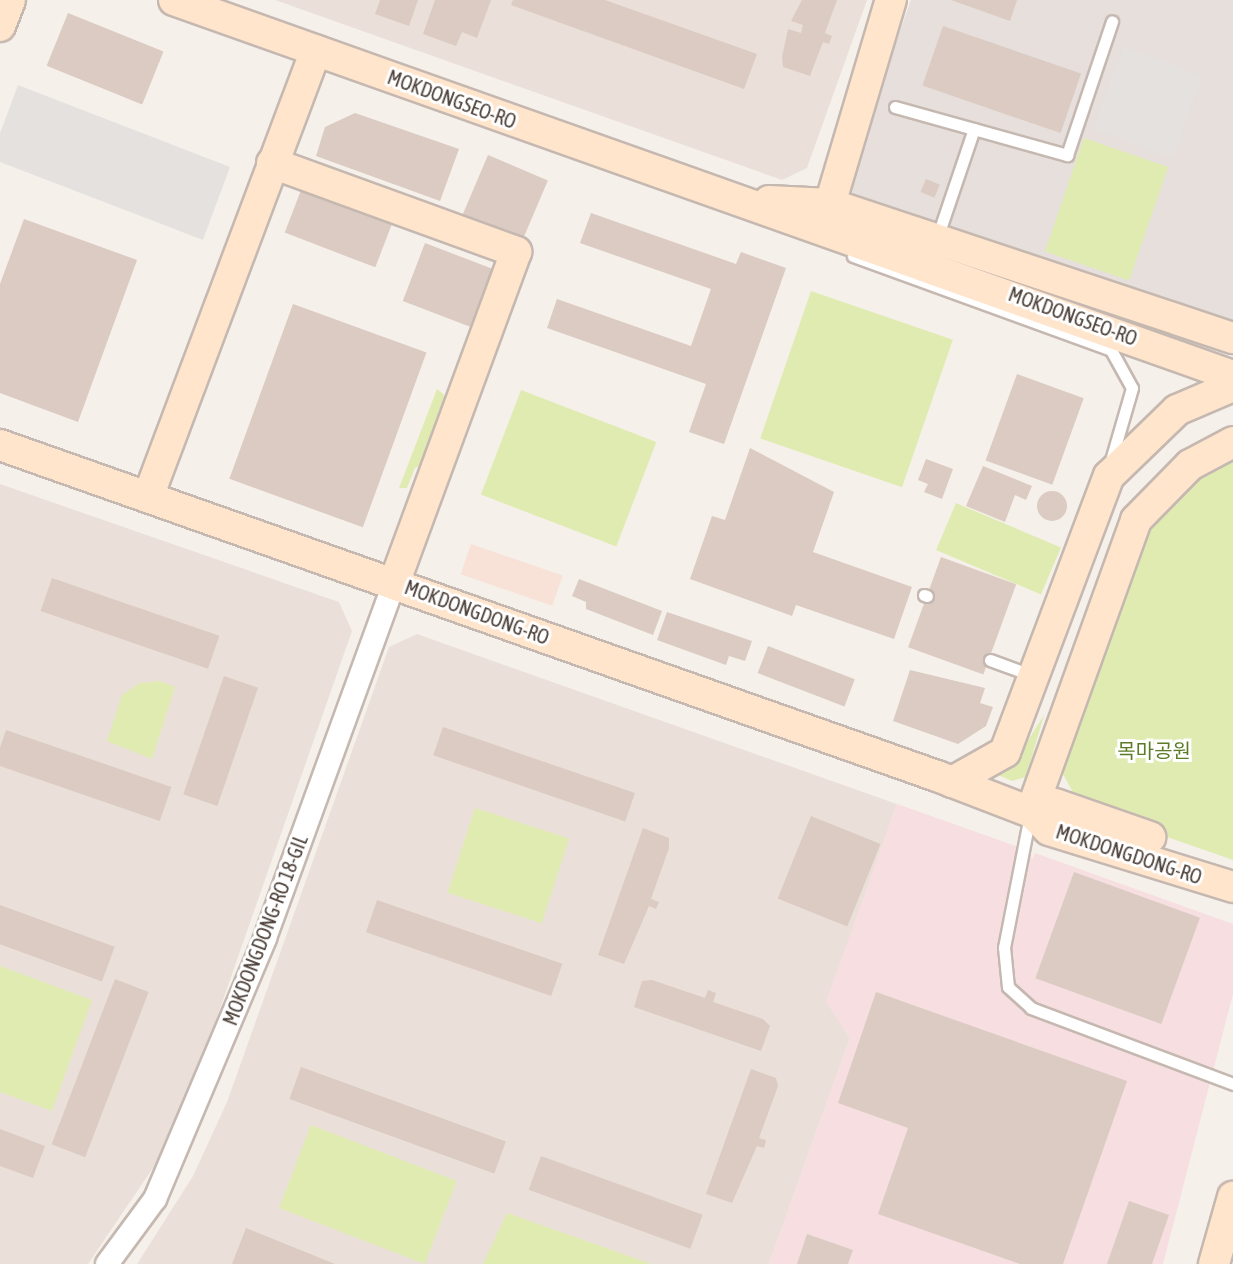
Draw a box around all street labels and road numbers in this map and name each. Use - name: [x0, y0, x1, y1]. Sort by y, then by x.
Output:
- street label: MOKDONGSEO-RO: [384, 65, 520, 133]
- street label: MOKDONGSEO-RO: [1005, 282, 1141, 350]
- street label: MOKDONGDONG-RO: [402, 575, 552, 649]
- street label: MOKDONGDONG-RO: [1053, 819, 1205, 889]
- street label: MOKDONGDONG-RO 18-GIL: [218, 831, 312, 1029]

